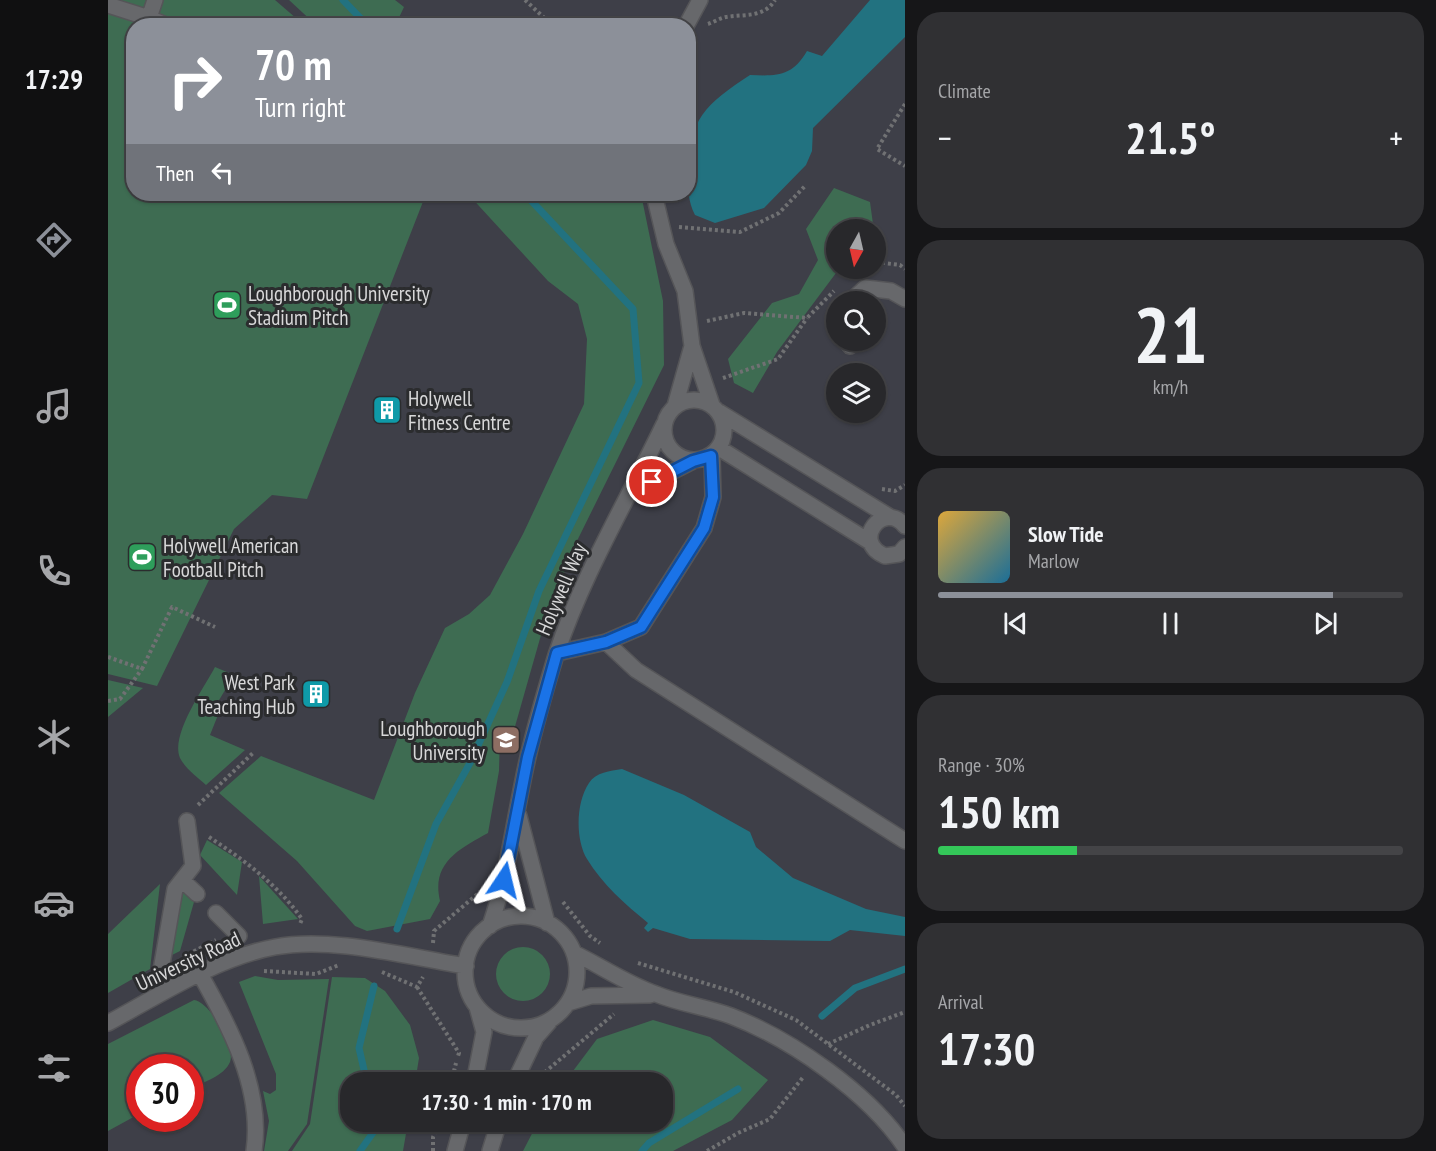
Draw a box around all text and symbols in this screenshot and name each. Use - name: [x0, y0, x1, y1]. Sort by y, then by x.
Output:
- text: 70 m: [255, 37, 332, 92]
- icon: right: [156, 42, 234, 120]
- text: 17:29: [25, 62, 83, 96]
- text: Climate: [938, 78, 991, 104]
- text: Turn right: [255, 90, 346, 124]
- text: 21.5°: [1125, 108, 1216, 166]
- text: −: [938, 116, 952, 159]
- text: +: [1389, 116, 1403, 159]
- icon: left: [206, 156, 239, 189]
- text: Then: [156, 159, 194, 187]
- icon: directions: [33, 219, 75, 261]
- north arrow: [826, 219, 886, 279]
- map controls: [826, 219, 886, 423]
- place label: Loughborough University Stadium Pitch: [248, 280, 430, 331]
- text: 21: [1133, 284, 1208, 385]
- sports icon: Loughborough University Stadium Pitch: [211, 289, 243, 321]
- button: search: [826, 291, 886, 351]
- button: layers: [826, 363, 886, 423]
- text: km/h: [1153, 374, 1188, 400]
- icon: music: [33, 385, 75, 427]
- place label: Holywell Fitness Centre: [408, 385, 511, 436]
- building icon: Holywell Fitness Centre: [371, 394, 403, 426]
- pin: [626, 456, 677, 507]
- icon: arrive: [635, 465, 668, 498]
- text: Slow Tide: [1028, 520, 1104, 548]
- place label: Holywell American Football Pitch: [163, 532, 299, 583]
- street label: Holywell Way: [529, 539, 593, 639]
- sports icon: Holywell American Football Pitch: [126, 541, 158, 573]
- text: Marlow: [1028, 548, 1079, 574]
- icon: phone: [33, 550, 75, 592]
- icon: previous: [999, 607, 1032, 640]
- icon: pause: [1154, 607, 1187, 640]
- icon: next: [1309, 607, 1342, 640]
- place label: West Park Teaching Hub: [197, 669, 295, 720]
- building icon: West Park Teaching Hub: [300, 678, 332, 710]
- place label: Loughborough University: [380, 715, 485, 766]
- icon: climate: [33, 716, 75, 758]
- school or university icon: Loughborough University: [490, 724, 522, 756]
- text: Range · 30%: [938, 752, 1025, 778]
- text: 150 km: [938, 782, 1060, 840]
- position arrow: [472, 848, 536, 912]
- icon: car: [33, 882, 75, 924]
- street label: University Road: [131, 925, 245, 997]
- text: Arrival: [938, 989, 983, 1015]
- text: 17:30: [938, 1019, 1035, 1077]
- icon: filters: [33, 1047, 75, 1089]
- speed limit sign: 30: [126, 1054, 204, 1132]
- text: 17:30 · 1 min · 170 m: [421, 1088, 592, 1116]

